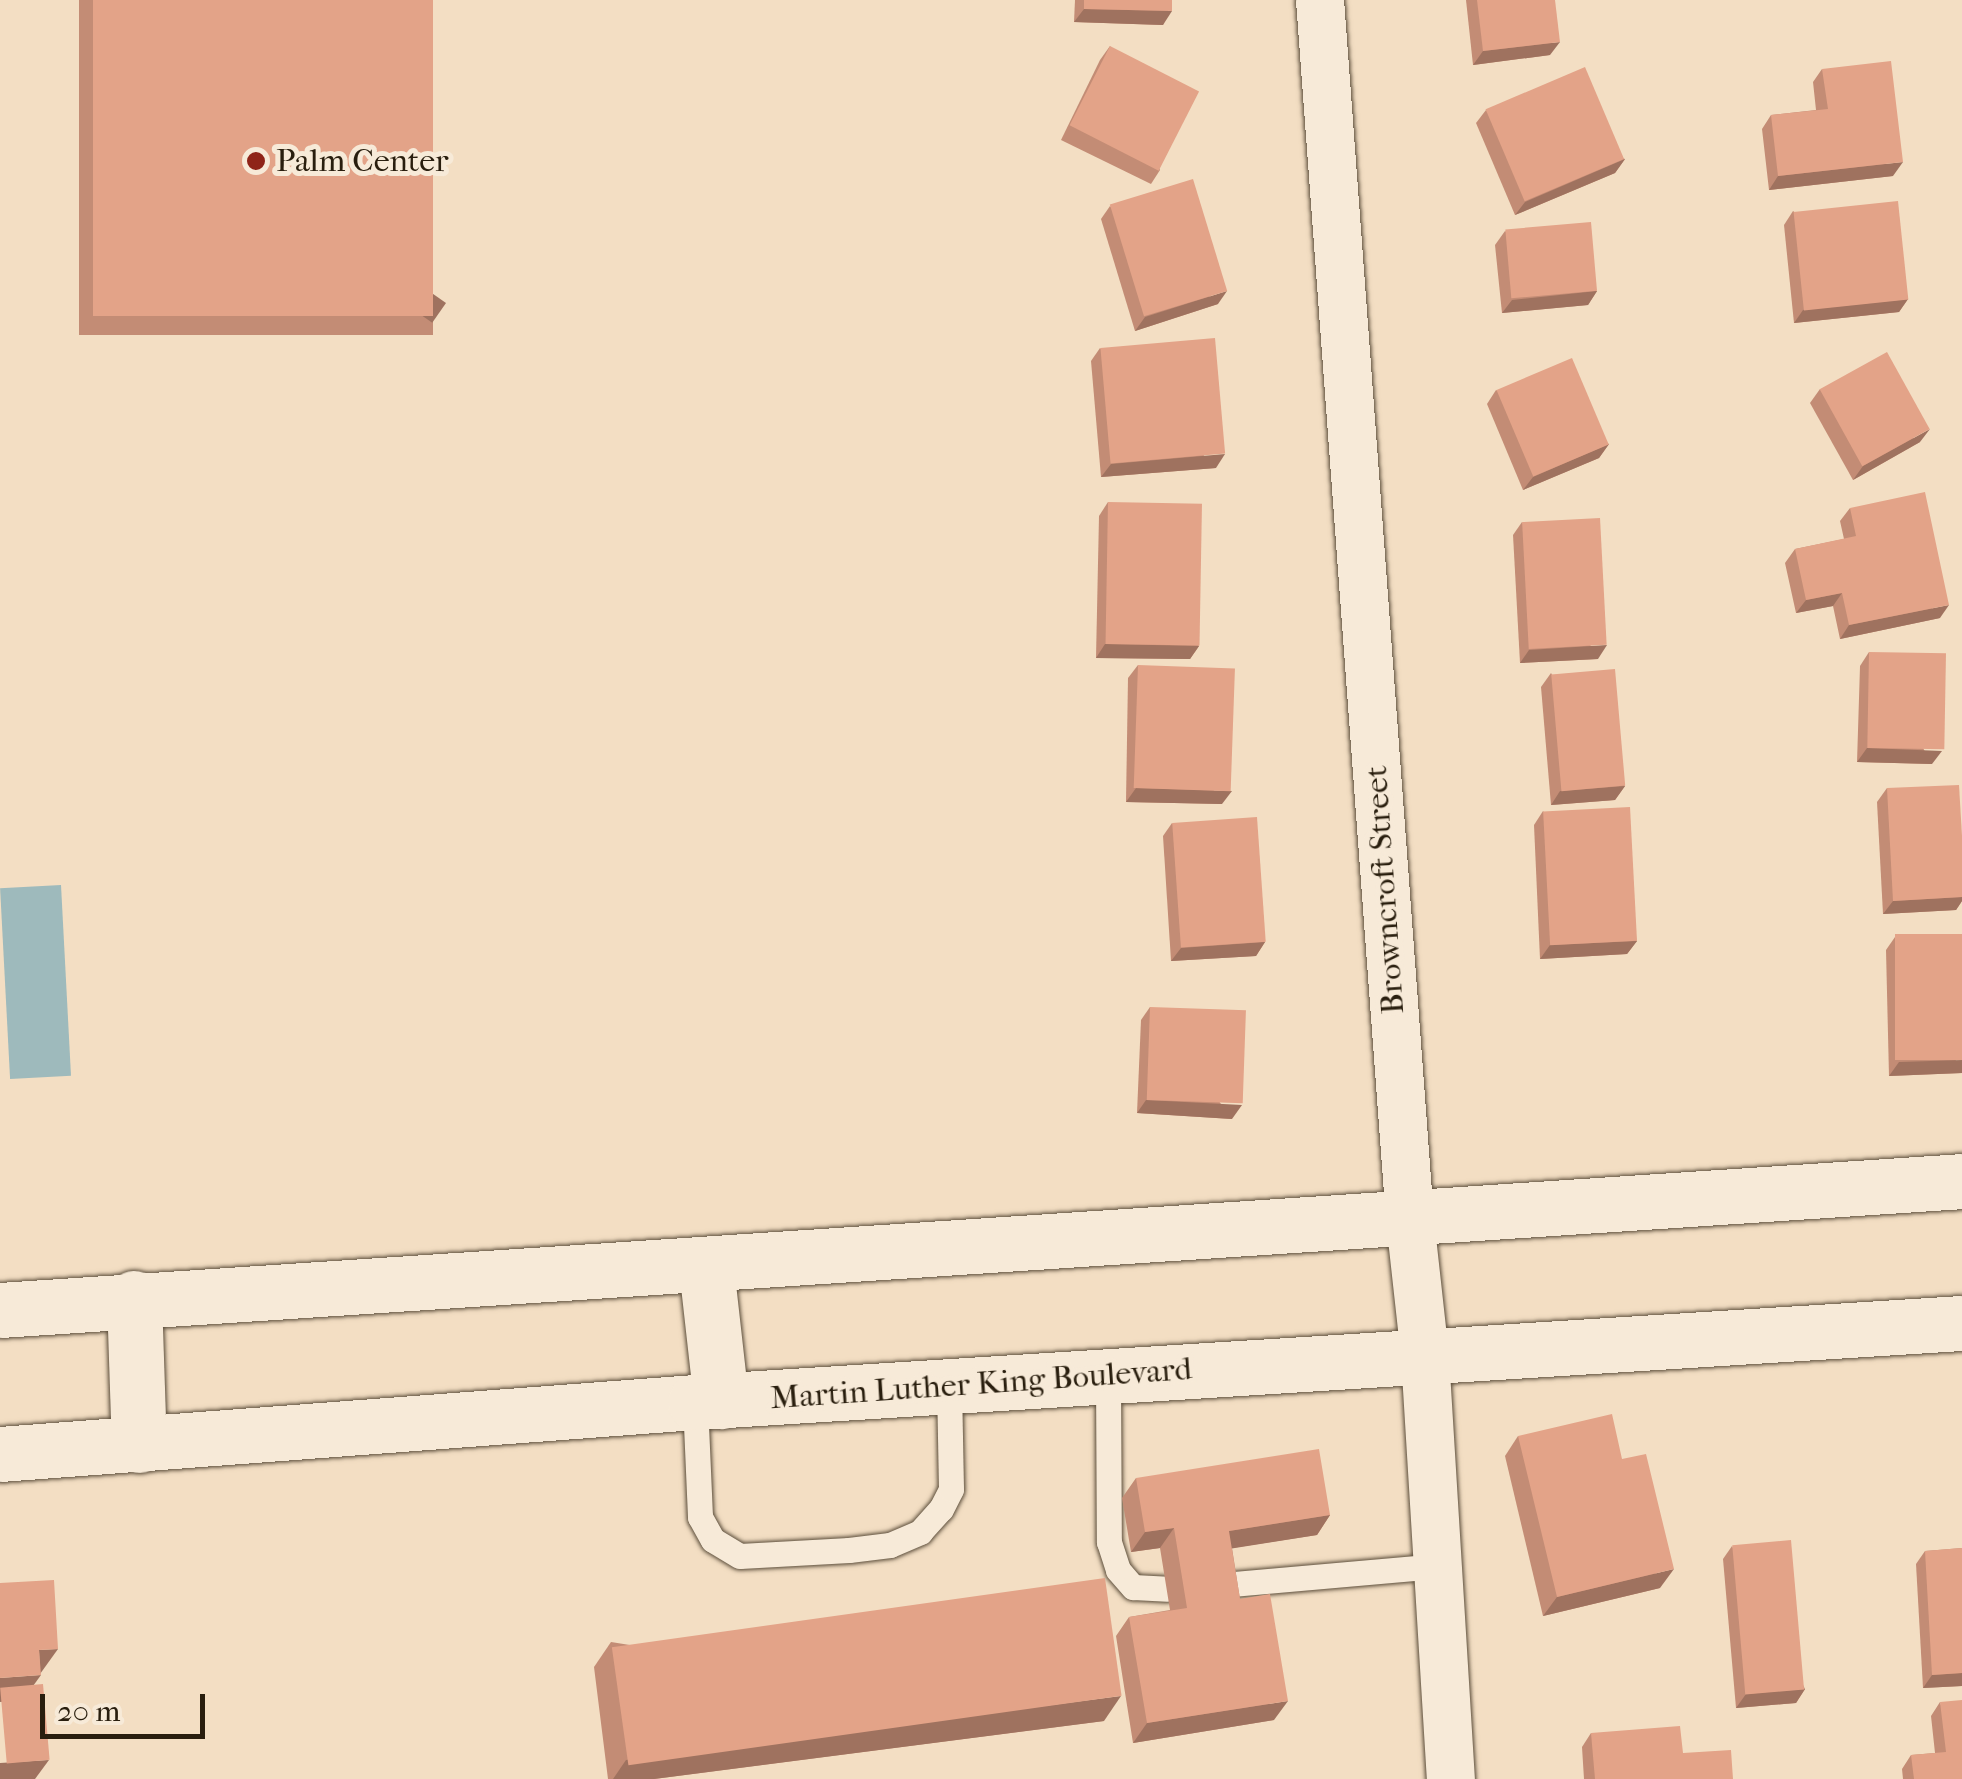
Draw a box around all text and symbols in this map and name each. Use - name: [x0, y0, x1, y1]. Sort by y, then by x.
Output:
- place label: Palm Center: [276, 142, 449, 180]
- marker: Palm Center: [245, 150, 267, 172]
- street label: Browncroft Street: [1357, 765, 1413, 1015]
- street label: Martin Luther King Boulevard: [769, 1350, 1193, 1418]
- scale bar: [45, 1674, 210, 1736]
- text: 20 m: [57, 1694, 120, 1729]

